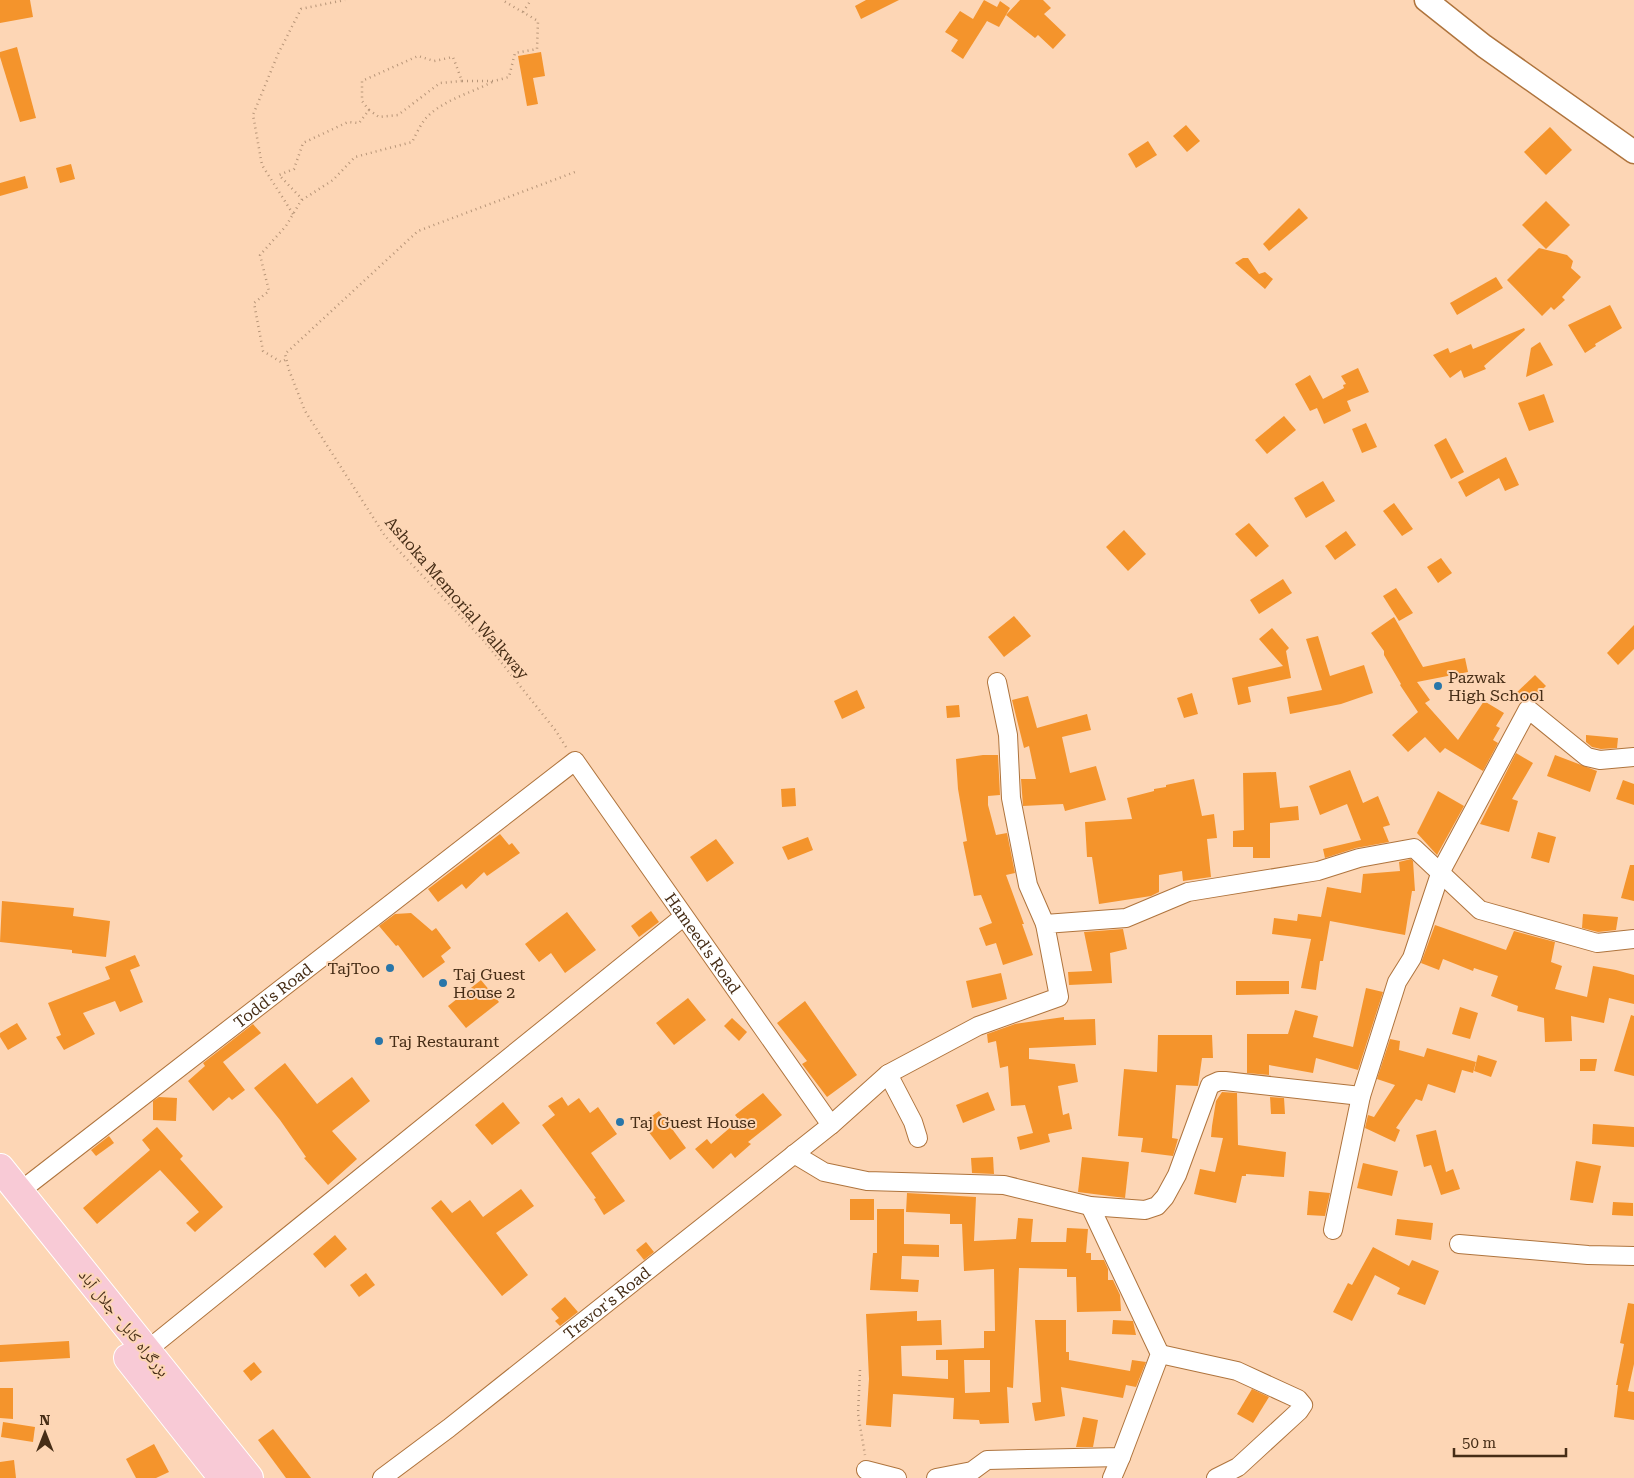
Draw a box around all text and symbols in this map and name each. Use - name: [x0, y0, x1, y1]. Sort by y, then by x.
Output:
- street label: Ashoka Memorial Walkway: [381, 513, 533, 683]
- place label: Pazwak High School: [1448, 668, 1544, 705]
- marker: Pazwak High School: [1432, 680, 1444, 692]
- street label: Hameed's Road: [661, 889, 745, 997]
- street label: Todd's Road: [230, 959, 316, 1032]
- place label: TajToo: [328, 959, 380, 978]
- marker: TajToo: [384, 962, 396, 974]
- place label: Taj Guest House 2: [453, 965, 525, 1002]
- marker: Taj Guest House 2: [437, 977, 449, 989]
- place label: Taj Restaurant: [389, 1032, 499, 1051]
- marker: Taj Restaurant: [373, 1035, 385, 1047]
- place label: Taj Guest House: [630, 1113, 756, 1132]
- marker: Taj Guest House: [614, 1116, 626, 1128]
- street label: Trevor's Road: [560, 1263, 654, 1343]
- street label: بزرگراه کابل- جلال آباد: [74, 1266, 173, 1381]
- north arrow: [20, 1408, 70, 1458]
- text: N: [40, 1412, 51, 1428]
- scale bar: [1454, 1426, 1566, 1458]
- text: 50 m: [1462, 1434, 1497, 1452]

